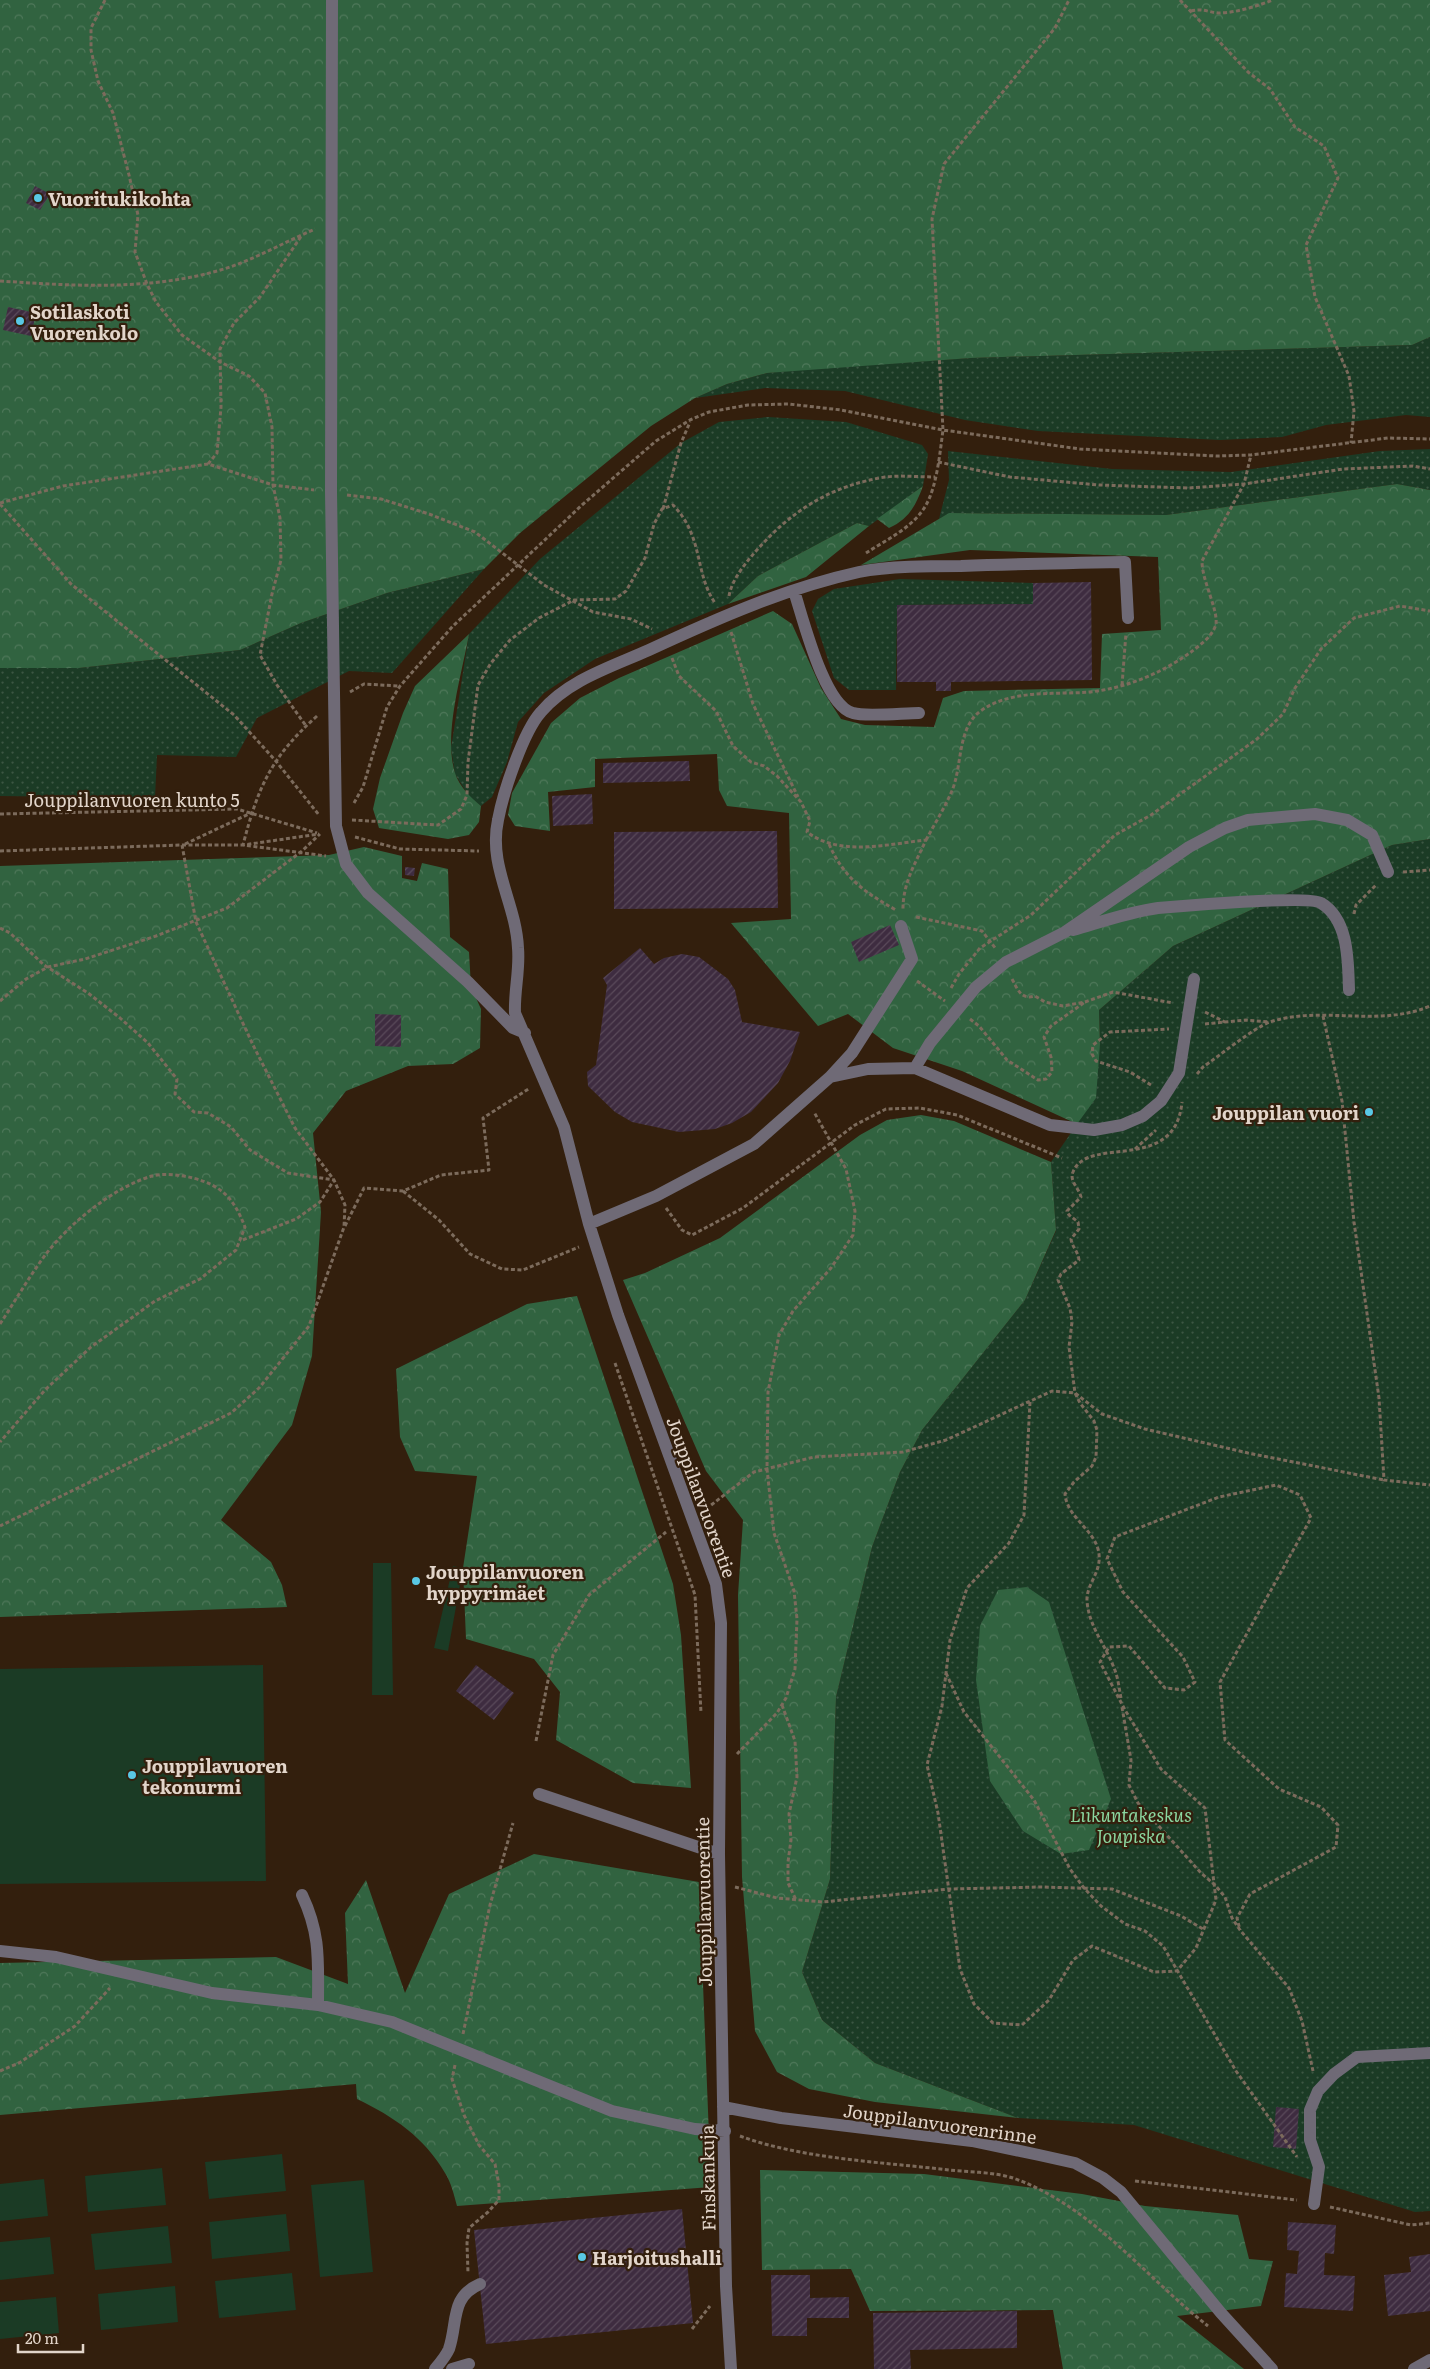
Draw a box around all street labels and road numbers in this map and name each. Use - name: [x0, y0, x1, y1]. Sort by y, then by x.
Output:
- street label: Jouppilanvuoren kunto 5: [24, 786, 240, 813]
- street label: Jouppilanvuorentie: [660, 1413, 744, 1581]
- street label: Jouppilanvuorentie: [688, 1817, 718, 1987]
- street label: Jouppilanvuorenrinne: [842, 2096, 1038, 2150]
- street label: Finskankuja: [693, 2124, 721, 2231]

